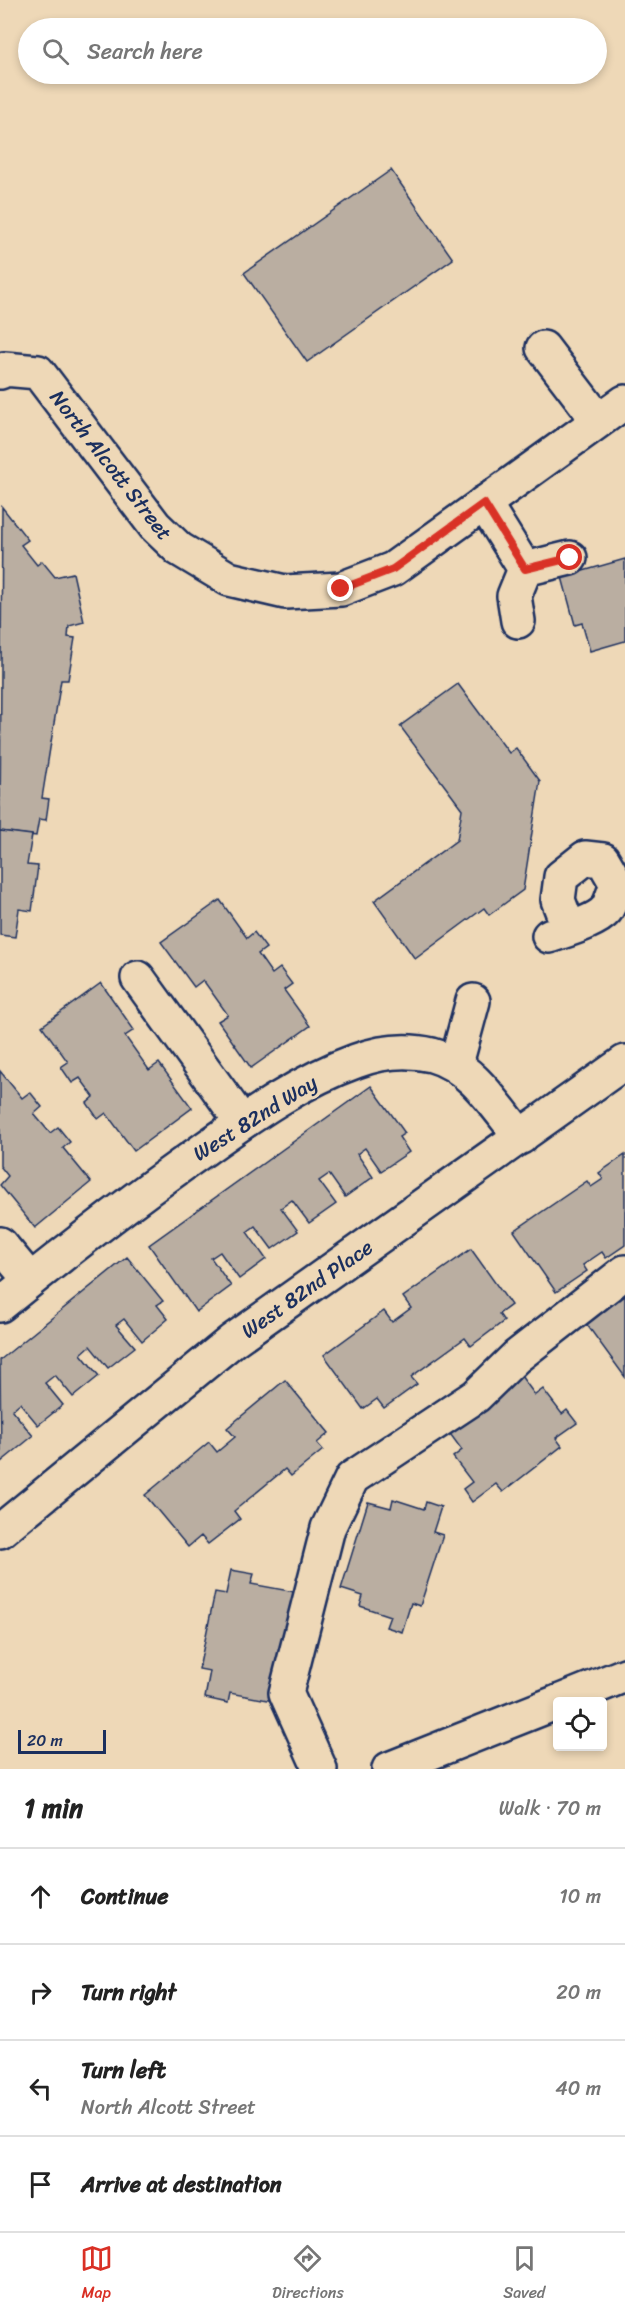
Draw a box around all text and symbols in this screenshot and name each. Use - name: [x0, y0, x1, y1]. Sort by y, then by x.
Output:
- search box: [18, 18, 607, 84]
- text: Search here: [87, 32, 203, 71]
- icon: search: [39, 35, 72, 68]
- street label: North Alcott Street: [40, 381, 182, 549]
- route start: [556, 544, 582, 570]
- route end: [327, 575, 353, 601]
- street label: West 82nd Way: [185, 1064, 325, 1172]
- street label: West 82nd Place: [233, 1229, 381, 1349]
- map controls: [553, 1697, 607, 1751]
- button: locate: [553, 1697, 607, 1751]
- text: 20 m: [27, 1726, 63, 1755]
- scale bar: [18, 1727, 106, 1754]
- text: 1 min: [24, 1785, 83, 1831]
- text: Walk · 70 m: [499, 1791, 601, 1826]
- text: Continue: [81, 1877, 169, 1916]
- text: 10 m: [559, 1879, 601, 1914]
- icon: ahead: [24, 1880, 57, 1913]
- text: Turn right: [81, 1973, 176, 2012]
- text: 20 m: [556, 1975, 601, 2010]
- icon: right: [24, 1976, 57, 2009]
- text: Turn left: [81, 2051, 166, 2090]
- text: 40 m: [555, 2071, 601, 2106]
- icon: left: [24, 2072, 57, 2105]
- text: North Alcott Street: [81, 2090, 256, 2125]
- text: Arrive at destination: [81, 2165, 282, 2204]
- icon: arrive: [24, 2168, 57, 2201]
- tab: Map: [80, 2242, 113, 2307]
- tab: Directions: [272, 2242, 344, 2307]
- tab: Saved: [503, 2242, 545, 2307]

